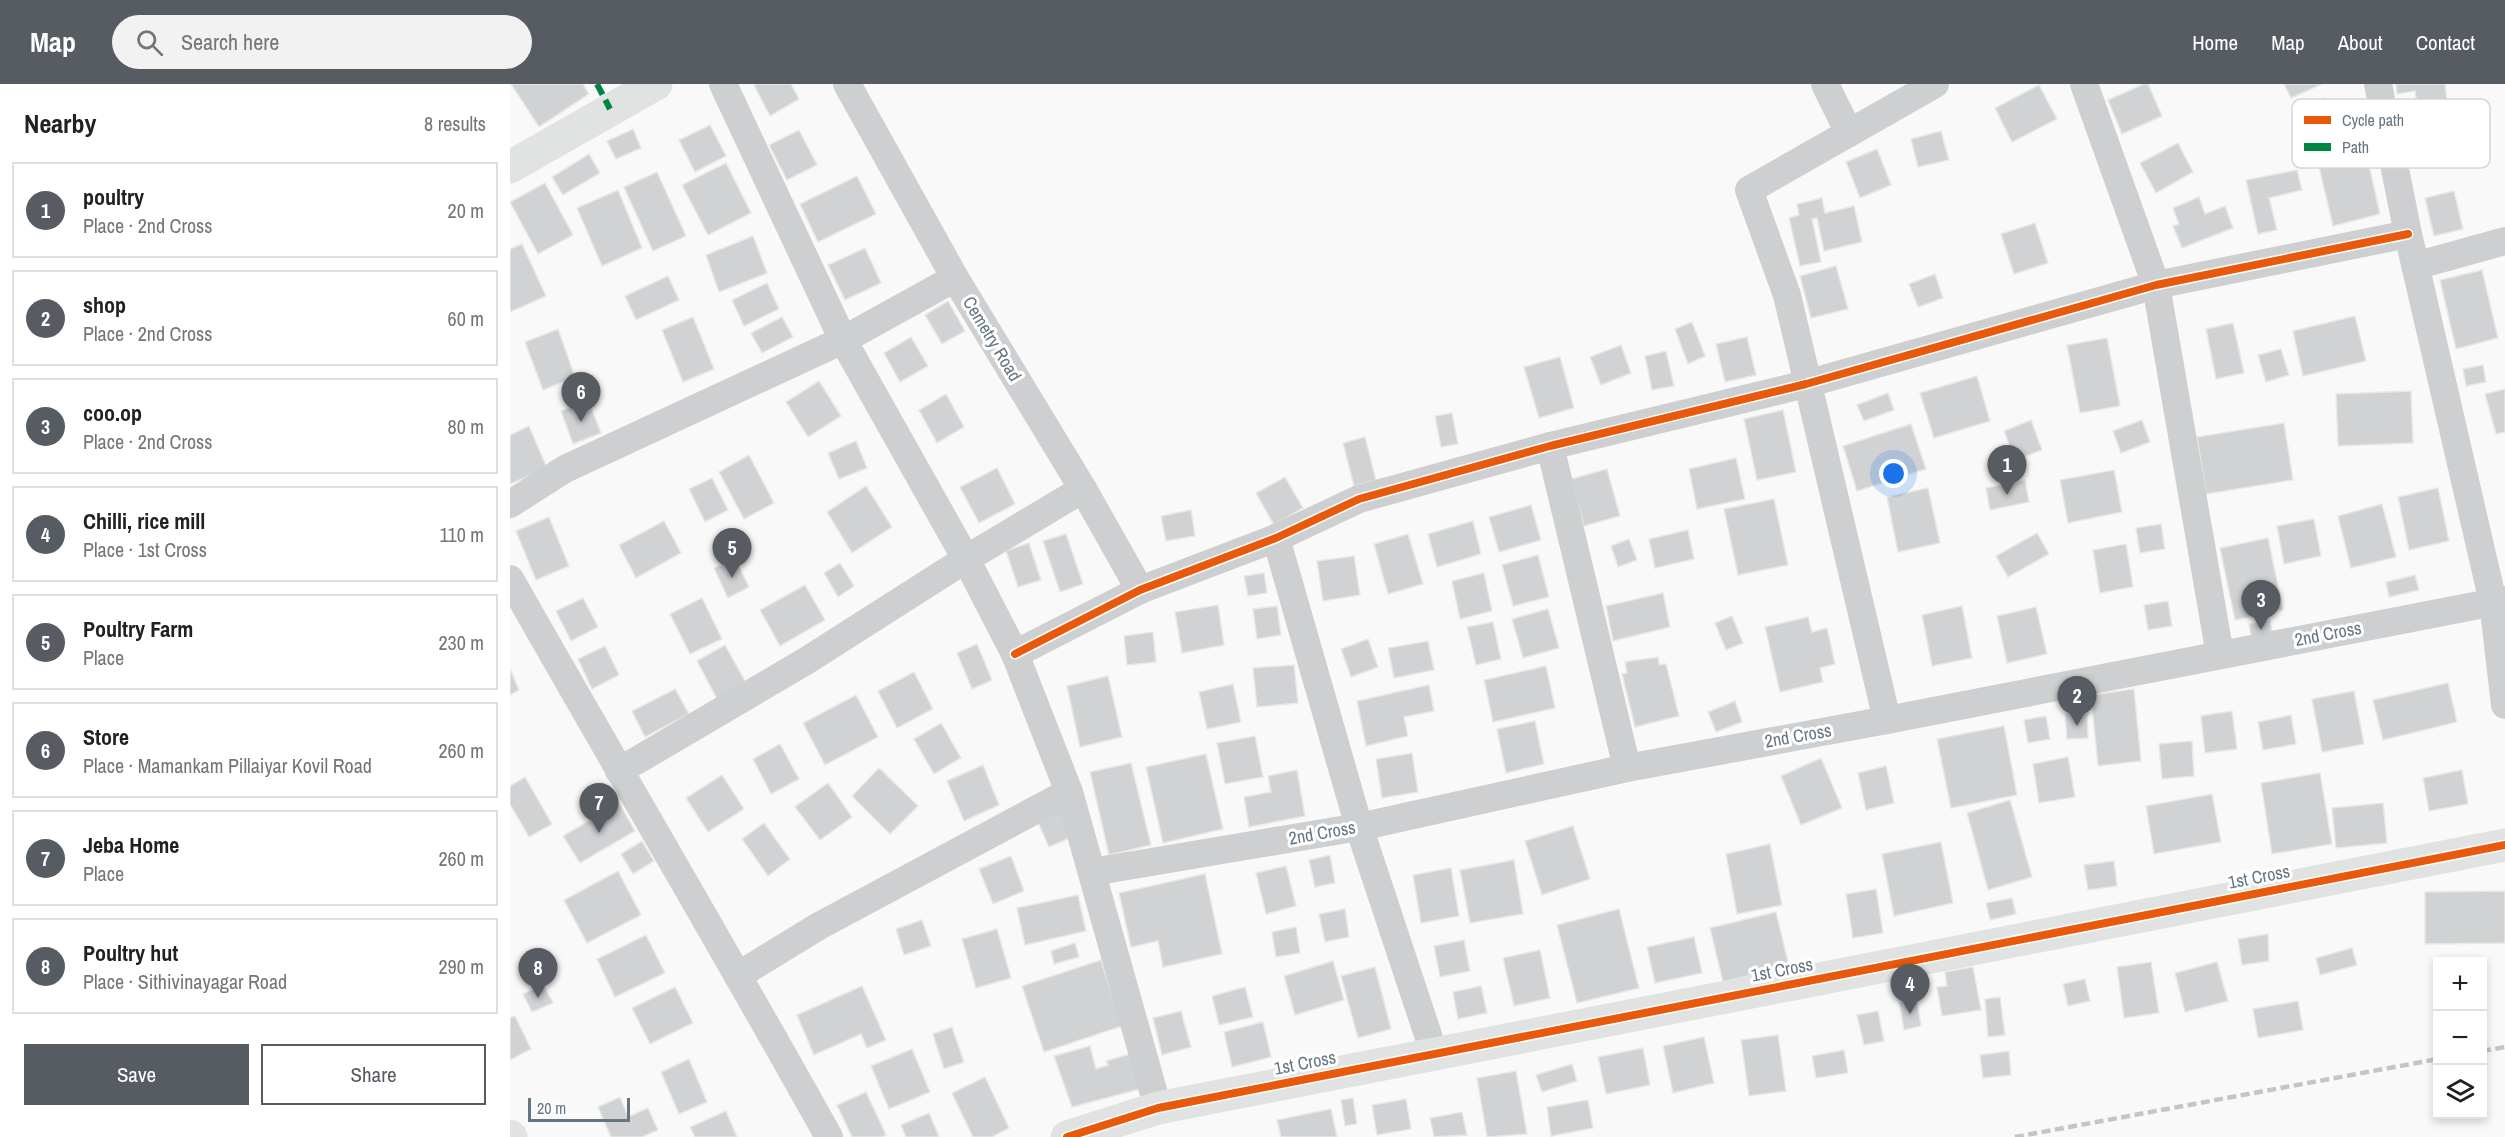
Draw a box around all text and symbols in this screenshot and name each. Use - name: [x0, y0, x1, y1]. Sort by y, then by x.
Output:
- search box: [112, 15, 532, 69]
- text: Map: [30, 23, 76, 61]
- icon: search: [133, 26, 166, 59]
- text: Search here: [181, 27, 279, 57]
- text: Home: [2192, 28, 2238, 57]
- text: Map: [2271, 28, 2305, 57]
- text: About: [2338, 28, 2383, 57]
- text: Contact: [2416, 28, 2475, 57]
- legend: [2292, 99, 2490, 168]
- text: Nearby: [24, 106, 96, 141]
- text: Cycle path: [2342, 109, 2404, 131]
- text: 8 results: [424, 110, 486, 137]
- text: Path: [2342, 136, 2369, 158]
- text: poultry: [83, 182, 144, 212]
- text: 1: [41, 197, 50, 224]
- text: 20 m: [448, 197, 484, 224]
- text: Place · 2nd Cross: [83, 212, 212, 239]
- text: shop: [83, 290, 126, 320]
- street label: Cemetry Road: [957, 292, 1028, 386]
- text: 2: [41, 305, 50, 332]
- text: 60 m: [448, 305, 484, 332]
- text: Place · 2nd Cross: [83, 320, 212, 347]
- pin: 6: [562, 372, 600, 422]
- text: coo.op: [83, 398, 142, 428]
- text: 3: [41, 413, 50, 440]
- text: 80 m: [448, 413, 484, 440]
- text: Place · 2nd Cross: [83, 428, 212, 455]
- pin: 1: [1988, 446, 2026, 495]
- your location: [1879, 459, 1908, 488]
- text: Chilli, rice mill: [83, 506, 205, 536]
- text: 4: [41, 521, 50, 548]
- text: 110 m: [440, 521, 484, 548]
- pin: 5: [712, 528, 752, 578]
- text: Place · 1st Cross: [83, 536, 207, 563]
- pin: 3: [2242, 580, 2280, 630]
- text: Poultry Farm: [83, 614, 193, 644]
- street label: 2nd Cross: [2293, 615, 2363, 652]
- text: 5: [41, 629, 50, 656]
- text: 230 m: [438, 629, 484, 656]
- text: Place: [83, 644, 124, 671]
- pin: 2: [2058, 676, 2096, 726]
- street label: 2nd Cross: [1763, 717, 1833, 754]
- text: Store: [83, 722, 129, 752]
- text: 6: [41, 737, 50, 764]
- text: 260 m: [438, 737, 484, 764]
- text: Place · Mamankam Pillaiyar Kovil Road: [83, 752, 372, 779]
- pin: 7: [580, 784, 619, 833]
- street label: 2nd Cross: [1287, 814, 1357, 851]
- text: Jeba Home: [83, 830, 179, 860]
- text: 7: [41, 845, 50, 872]
- text: 260 m: [438, 845, 484, 872]
- street label: 1st Cross: [2226, 858, 2292, 895]
- text: Place: [83, 860, 124, 887]
- text: Poultry hut: [83, 938, 178, 968]
- pin: 8: [519, 948, 558, 998]
- street label: 1st Cross: [1749, 951, 1815, 988]
- text: 8: [41, 953, 50, 980]
- text: 290 m: [438, 953, 484, 980]
- map controls: [2433, 957, 2487, 1119]
- button: +: [2433, 957, 2487, 1011]
- pin: 4: [1890, 964, 1930, 1014]
- text: Place · Sithivinayagar Road: [83, 968, 287, 995]
- button: −: [2433, 1011, 2487, 1065]
- button: Save: [24, 1044, 249, 1105]
- button: Share: [261, 1044, 486, 1105]
- street label: 1st Cross: [1272, 1044, 1338, 1081]
- button: layers: [2433, 1065, 2487, 1119]
- scale bar: [528, 1095, 630, 1122]
- text: 20 m: [537, 1097, 566, 1119]

